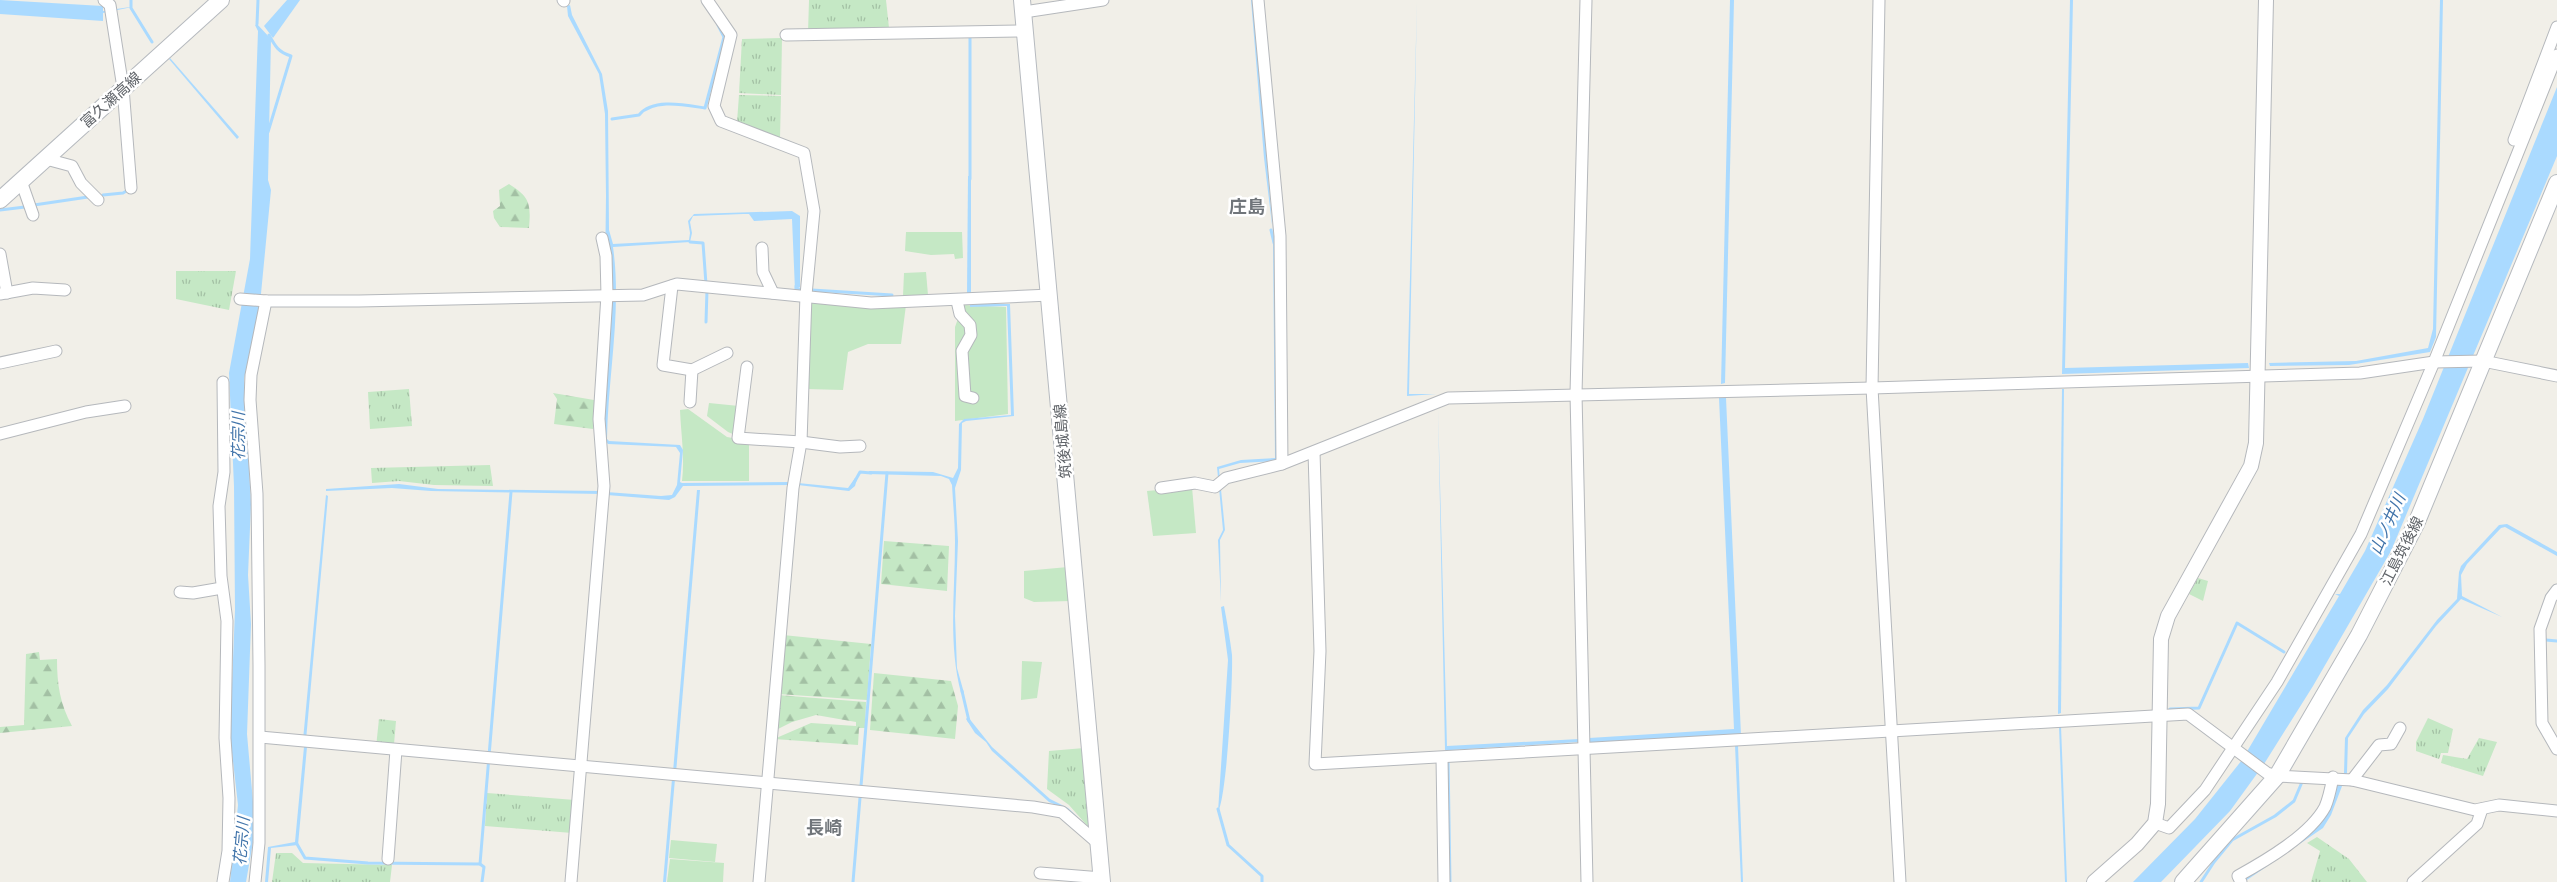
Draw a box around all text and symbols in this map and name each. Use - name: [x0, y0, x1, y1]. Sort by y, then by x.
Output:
- street label: 富久瀬高線: [76, 67, 144, 131]
- district label: 庄島: [1229, 195, 1265, 217]
- street label: 筑後城島線: [1050, 403, 1074, 479]
- water label: 花宗川: [228, 410, 247, 460]
- water label: 山ノ井川: [2365, 489, 2409, 557]
- street label: 江島筑後線: [2376, 513, 2426, 588]
- water label: 花宗川: [229, 814, 252, 866]
- district label: 長崎: [806, 816, 842, 838]

